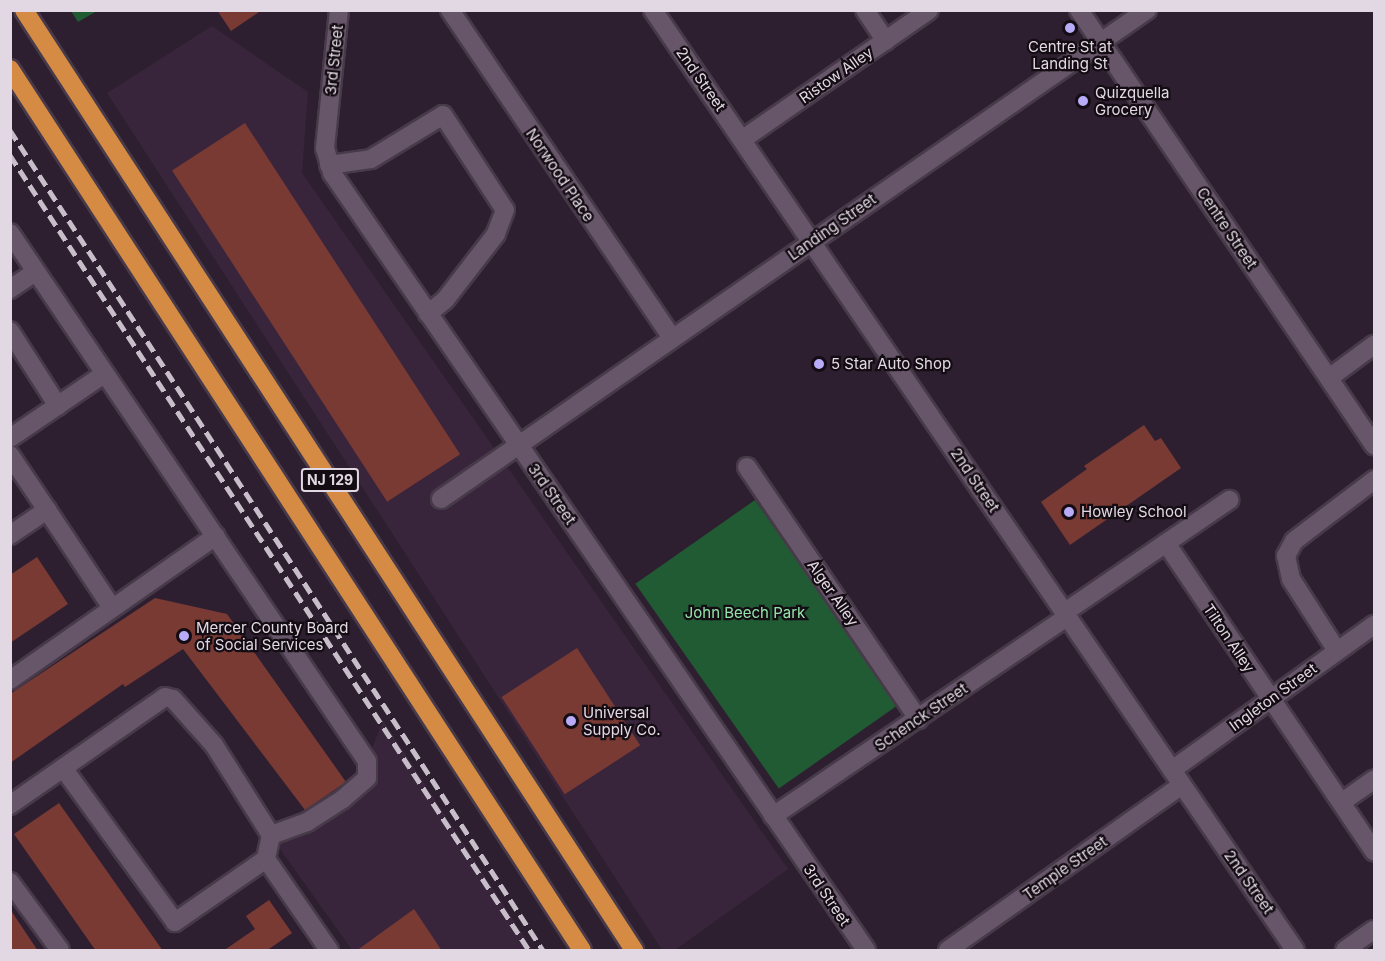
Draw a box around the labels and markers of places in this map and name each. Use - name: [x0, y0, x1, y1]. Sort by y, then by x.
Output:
- marker: Centre St at Landing St: [1063, 21, 1077, 35]
- place label: Centre St at Landing St: [1028, 37, 1112, 72]
- place label: Quizquella Grocery: [1095, 83, 1170, 118]
- marker: Quizquella Grocery: [1076, 94, 1090, 108]
- place label: 5 Star Auto Shop: [831, 355, 951, 373]
- marker: 5 Star Auto Shop: [812, 357, 826, 371]
- place label: Howley School: [1081, 503, 1187, 521]
- marker: Howley School: [1062, 505, 1076, 519]
- place label: Mercer County Board of Social Services: [196, 618, 348, 653]
- marker: Mercer County Board of Social Services: [177, 629, 191, 643]
- place label: Universal Supply Co.: [583, 703, 660, 738]
- marker: Universal Supply Co.: [564, 714, 578, 728]

